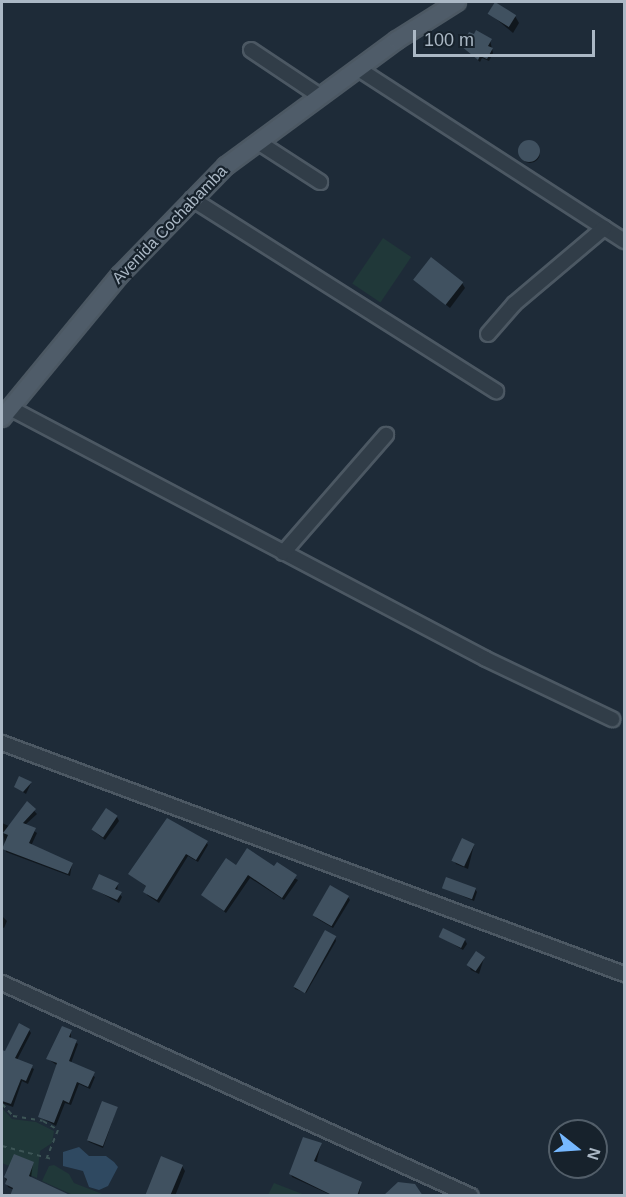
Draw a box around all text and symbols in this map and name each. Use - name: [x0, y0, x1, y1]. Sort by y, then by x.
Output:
- scale bar: [416, 18, 598, 56]
- text: 100 m: [424, 30, 474, 50]
- street label: Avenida Cochabamba: [109, 162, 231, 288]
- north arrow: [548, 1119, 608, 1179]
- text: N: [584, 1146, 604, 1162]

